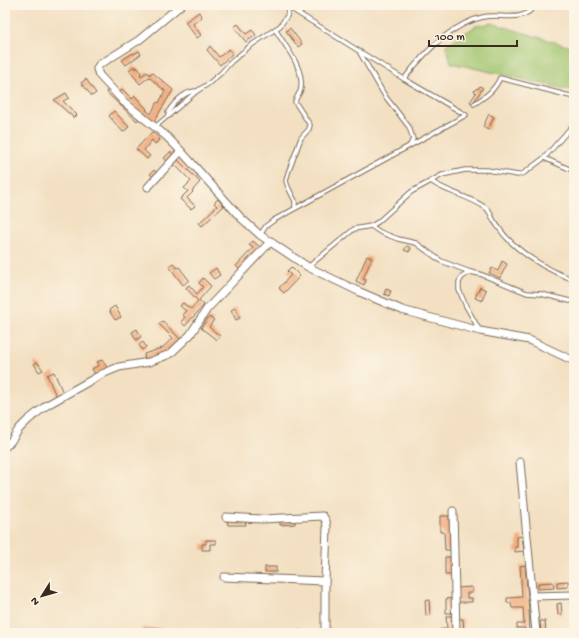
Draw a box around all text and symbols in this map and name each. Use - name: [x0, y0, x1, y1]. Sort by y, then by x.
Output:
- scale bar: [429, 22, 517, 48]
- text: 100 m: [434, 31, 465, 45]
- north arrow: [22, 576, 62, 616]
- text: N: [29, 594, 43, 607]

